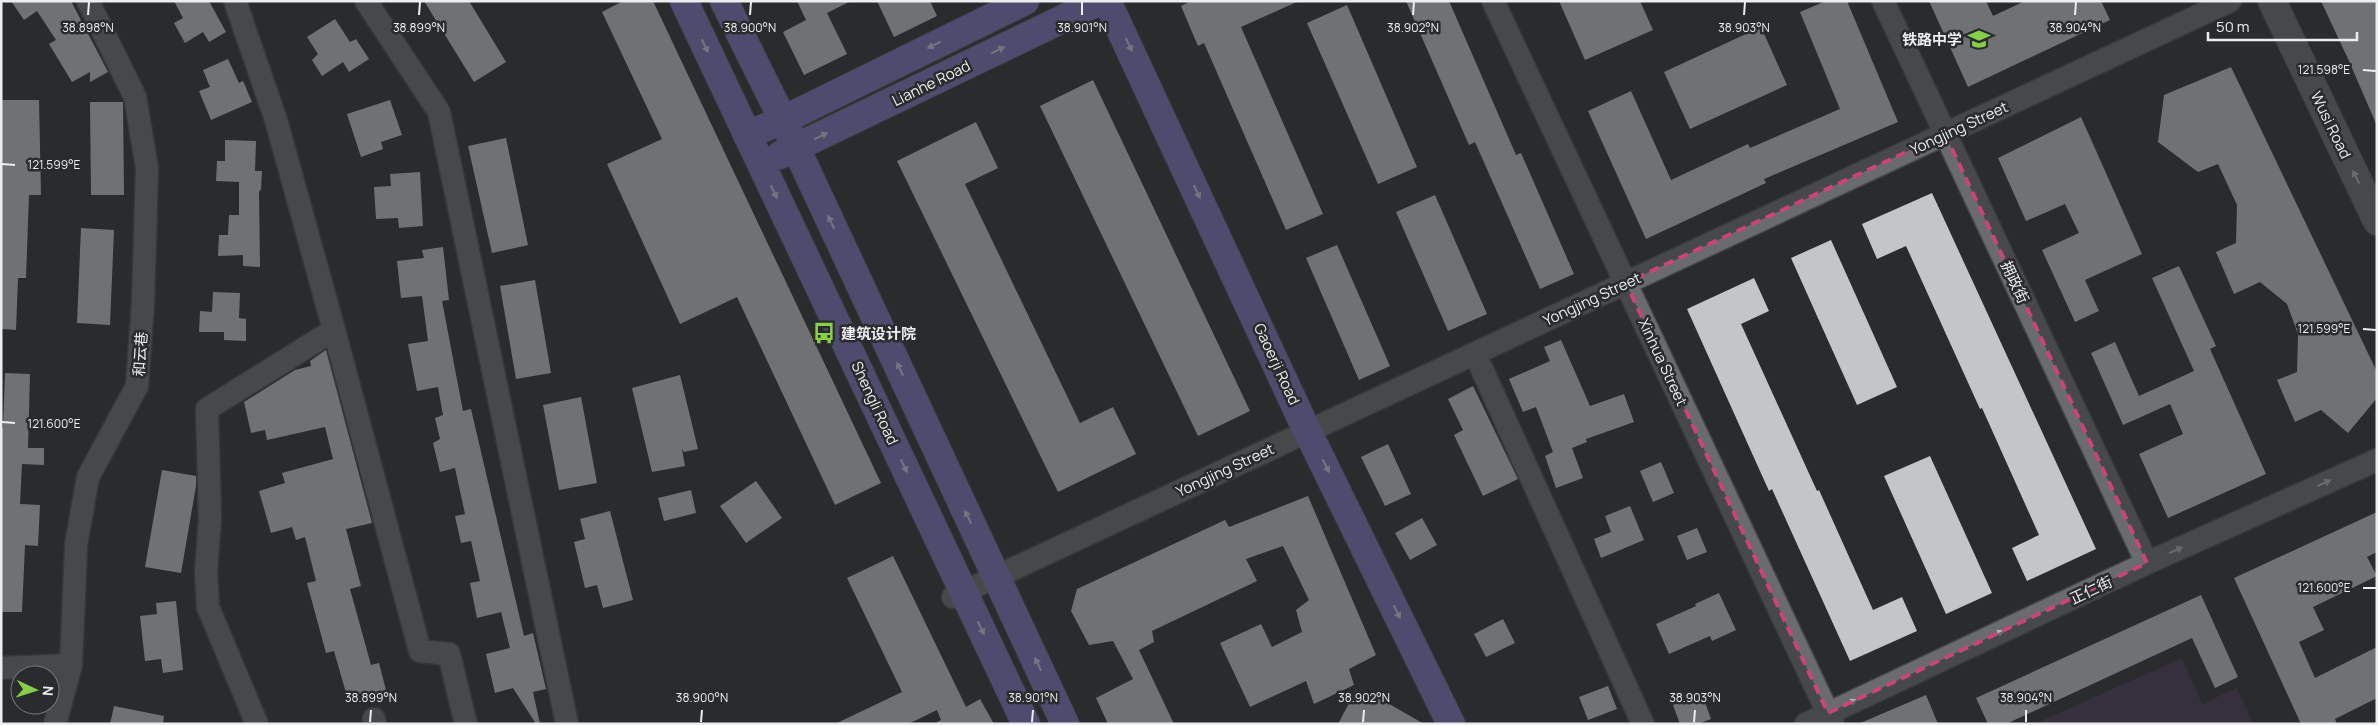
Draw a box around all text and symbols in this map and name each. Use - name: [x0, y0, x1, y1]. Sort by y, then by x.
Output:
- scale bar: [2208, 10, 2357, 42]
- text: 50 m: [2216, 16, 2250, 37]
- text: 38.898°N: [62, 19, 114, 36]
- text: 38.899°N: [393, 19, 445, 36]
- text: 38.900°N: [724, 19, 776, 36]
- text: 38.901°N: [1057, 19, 1107, 36]
- text: 38.902°N: [1387, 19, 1439, 36]
- text: 38.903°N: [1718, 19, 1770, 36]
- text: 38.904°N: [2049, 19, 2101, 36]
- school or university icon: 铁路中学: [1966, 26, 1992, 52]
- place label: 铁路中学: [1902, 29, 1962, 50]
- one-way arrow: [1125, 38, 1133, 52]
- one-way arrow: [701, 39, 709, 53]
- one-way arrow: [927, 41, 941, 49]
- one-way arrow: [991, 46, 1006, 54]
- street label: Lianhe Road: [888, 55, 974, 111]
- text: 121.598°E: [2298, 61, 2350, 78]
- street label: Wusi Road: [2306, 88, 2356, 162]
- street label: Yongjing Street: [1907, 96, 2011, 160]
- one-way arrow: [813, 132, 828, 140]
- text: 121.599°E: [28, 156, 81, 173]
- one-way arrow: [2352, 170, 2360, 184]
- one-way arrow: [770, 185, 778, 200]
- one-way arrow: [1194, 185, 1202, 199]
- one-way arrow: [827, 215, 835, 229]
- street label: 拥政街: [1996, 257, 2034, 307]
- street label: Yongjing Street: [1540, 267, 1644, 331]
- street label: Xinhua Street: [1633, 315, 1693, 409]
- bus stop icon: 建筑设计院: [811, 320, 837, 346]
- street label: Gaoerji Road: [1249, 320, 1305, 408]
- text: 121.599°E: [2298, 320, 2351, 337]
- place label: 建筑设计院: [841, 323, 916, 344]
- street label: 和云巷: [128, 331, 152, 377]
- street label: Shengli Road: [846, 358, 904, 448]
- one-way arrow: [895, 362, 904, 377]
- text: 121.600°E: [27, 415, 81, 432]
- street label: Yongjing Street: [1173, 438, 1277, 502]
- one-way arrow: [900, 458, 909, 473]
- one-way arrow: [1323, 459, 1331, 473]
- one-way arrow: [2317, 479, 2331, 487]
- one-way arrow: [964, 510, 972, 524]
- one-way arrow: [2169, 545, 2183, 553]
- street label: 正仁街: [2066, 571, 2116, 609]
- text: 121.600°E: [2297, 579, 2351, 596]
- one-way arrow: [1393, 605, 1401, 619]
- one-way arrow: [978, 621, 986, 635]
- one-way arrow: [1990, 629, 2004, 637]
- one-way arrow: [1033, 657, 1041, 671]
- north arrow: [10, 665, 60, 715]
- text: N: [39, 685, 58, 697]
- text: 38.899°N: [345, 689, 397, 706]
- text: 38.900°N: [676, 689, 728, 706]
- text: 38.901°N: [1008, 689, 1058, 706]
- text: 38.902°N: [1338, 689, 1390, 706]
- text: 38.903°N: [1669, 689, 1721, 706]
- text: 38.904°N: [2000, 689, 2052, 706]
- one-way arrow: [1843, 698, 1857, 706]

